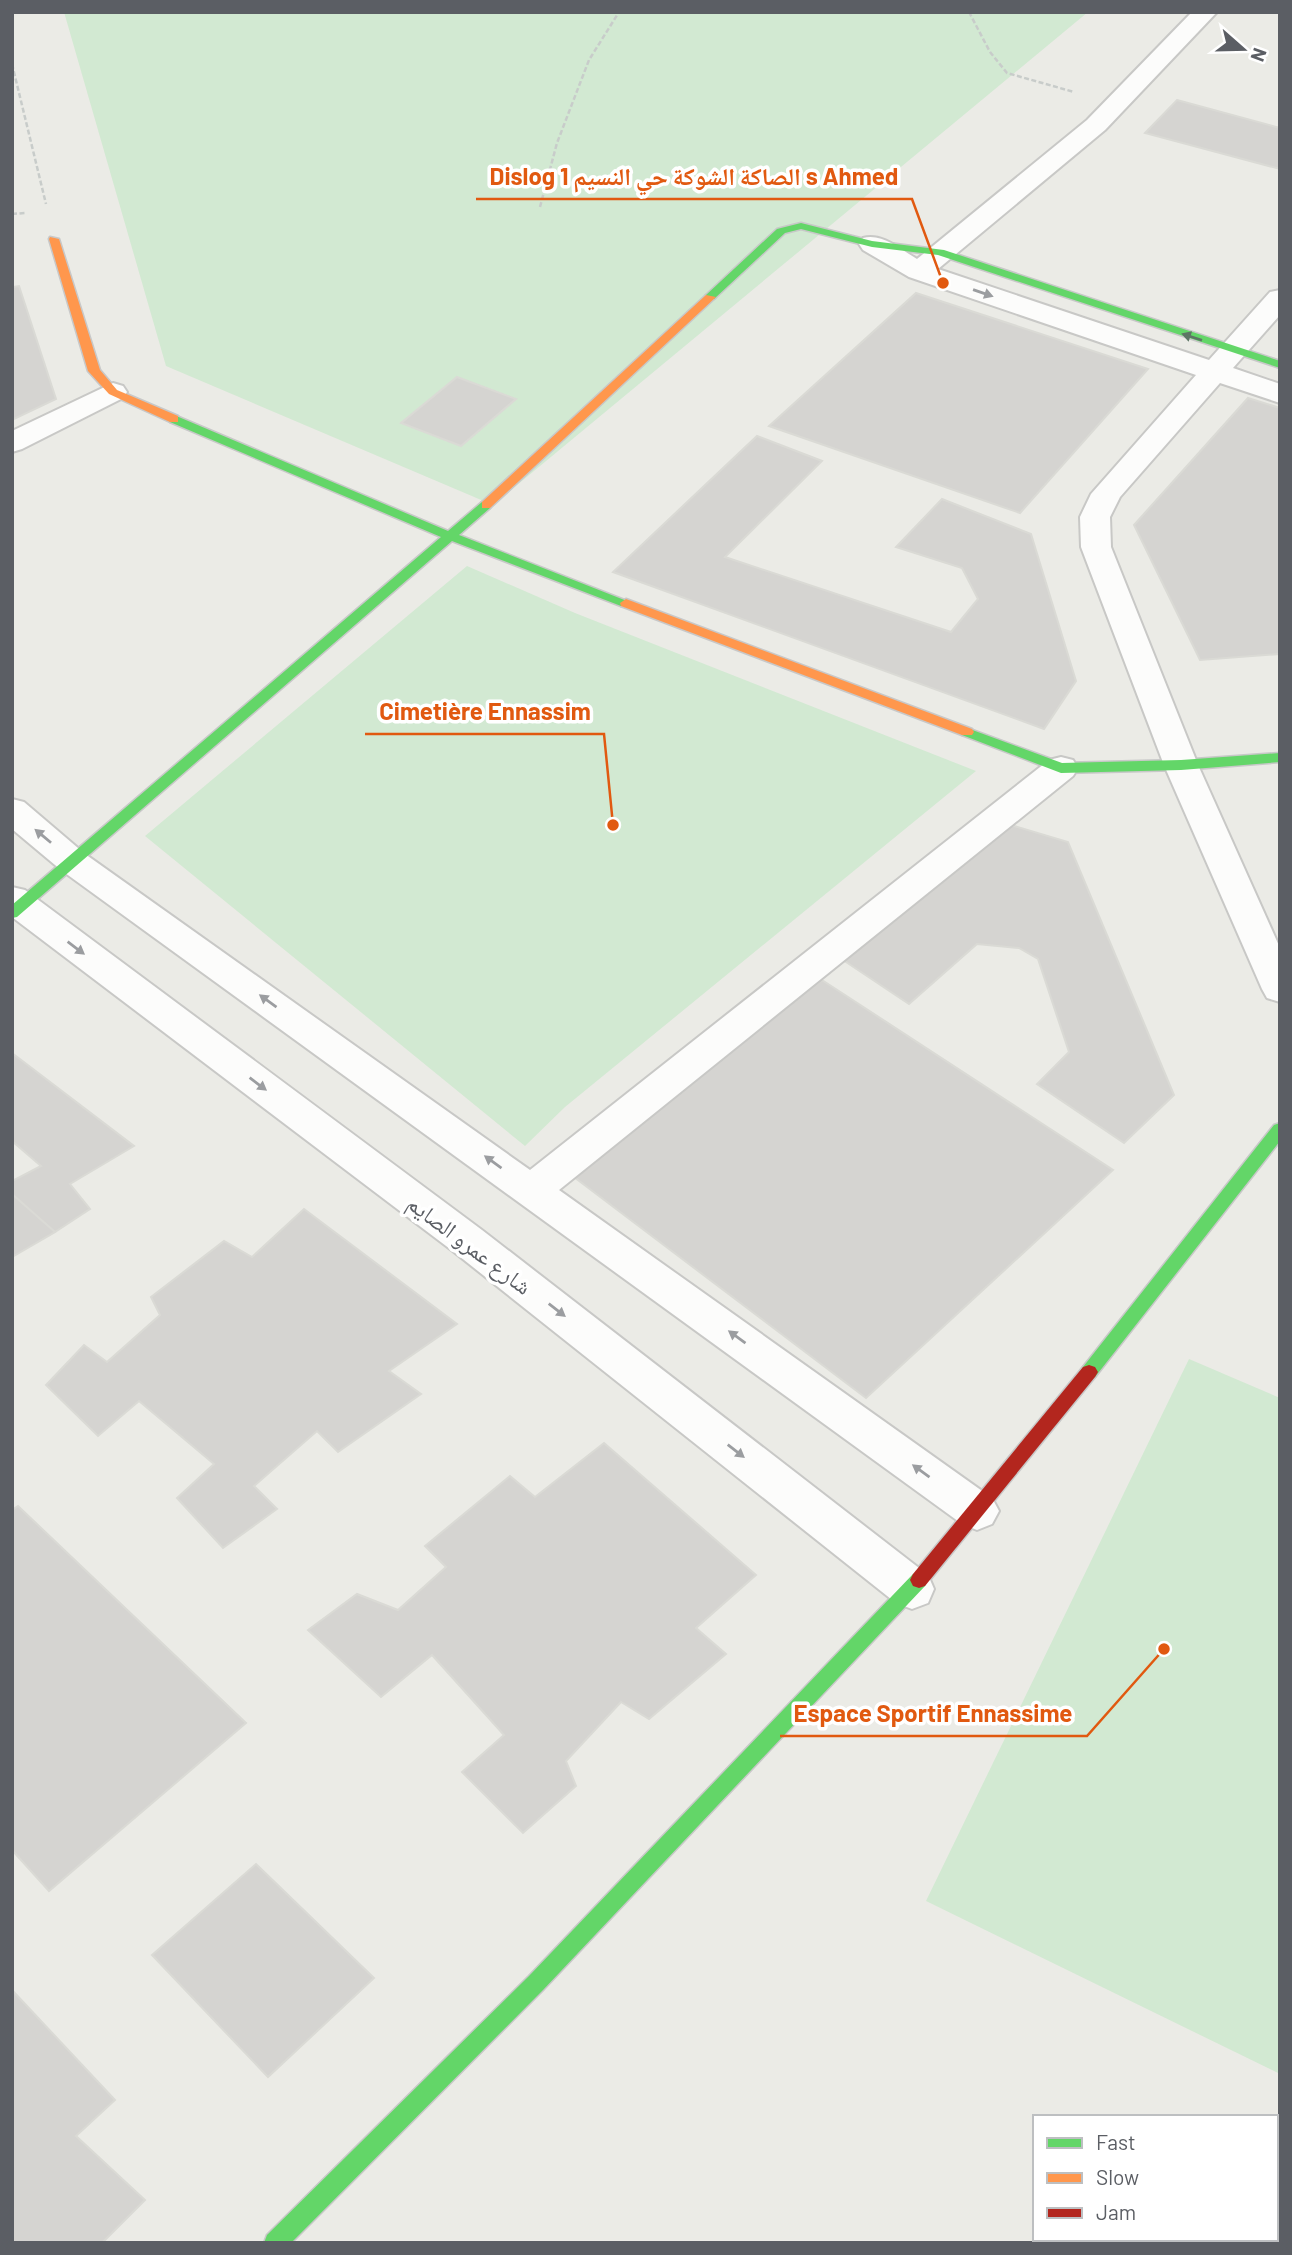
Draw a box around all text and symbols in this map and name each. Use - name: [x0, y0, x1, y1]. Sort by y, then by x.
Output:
- north arrow: [1208, 14, 1278, 84]
- text: N: [1246, 45, 1272, 65]
- callout: Dislog الصاكة الشوكة حي النسيم 1 s Ahmed: [476, 154, 912, 199]
- text: Dislog الصاكة الشوكة حي النسيم 1 s Ahmed: [490, 161, 898, 196]
- one-way arrow: [973, 288, 994, 299]
- one-way arrow: [1181, 331, 1202, 342]
- callout: Cimetière Ennassim: [365, 689, 604, 734]
- text: Cimetière Ennassim: [379, 696, 591, 725]
- one-way arrow: [34, 829, 51, 844]
- one-way arrow: [67, 940, 85, 954]
- one-way arrow: [259, 994, 277, 1008]
- one-way arrow: [249, 1077, 267, 1091]
- one-way arrow: [484, 1155, 502, 1169]
- street label: شارع عمرو الصايم: [401, 1188, 538, 1302]
- one-way arrow: [547, 1303, 565, 1318]
- one-way arrow: [728, 1331, 746, 1345]
- one-way arrow: [726, 1443, 744, 1458]
- one-way arrow: [912, 1464, 930, 1478]
- callout: Espace Sportif Ennassime: [780, 1691, 1087, 1736]
- text: Espace Sportif Ennassime: [794, 1698, 1072, 1727]
- legend: [1033, 2115, 1278, 2241]
- text: Fast: [1096, 2129, 1136, 2154]
- text: Slow: [1096, 2164, 1139, 2189]
- text: Jam: [1096, 2199, 1136, 2224]

